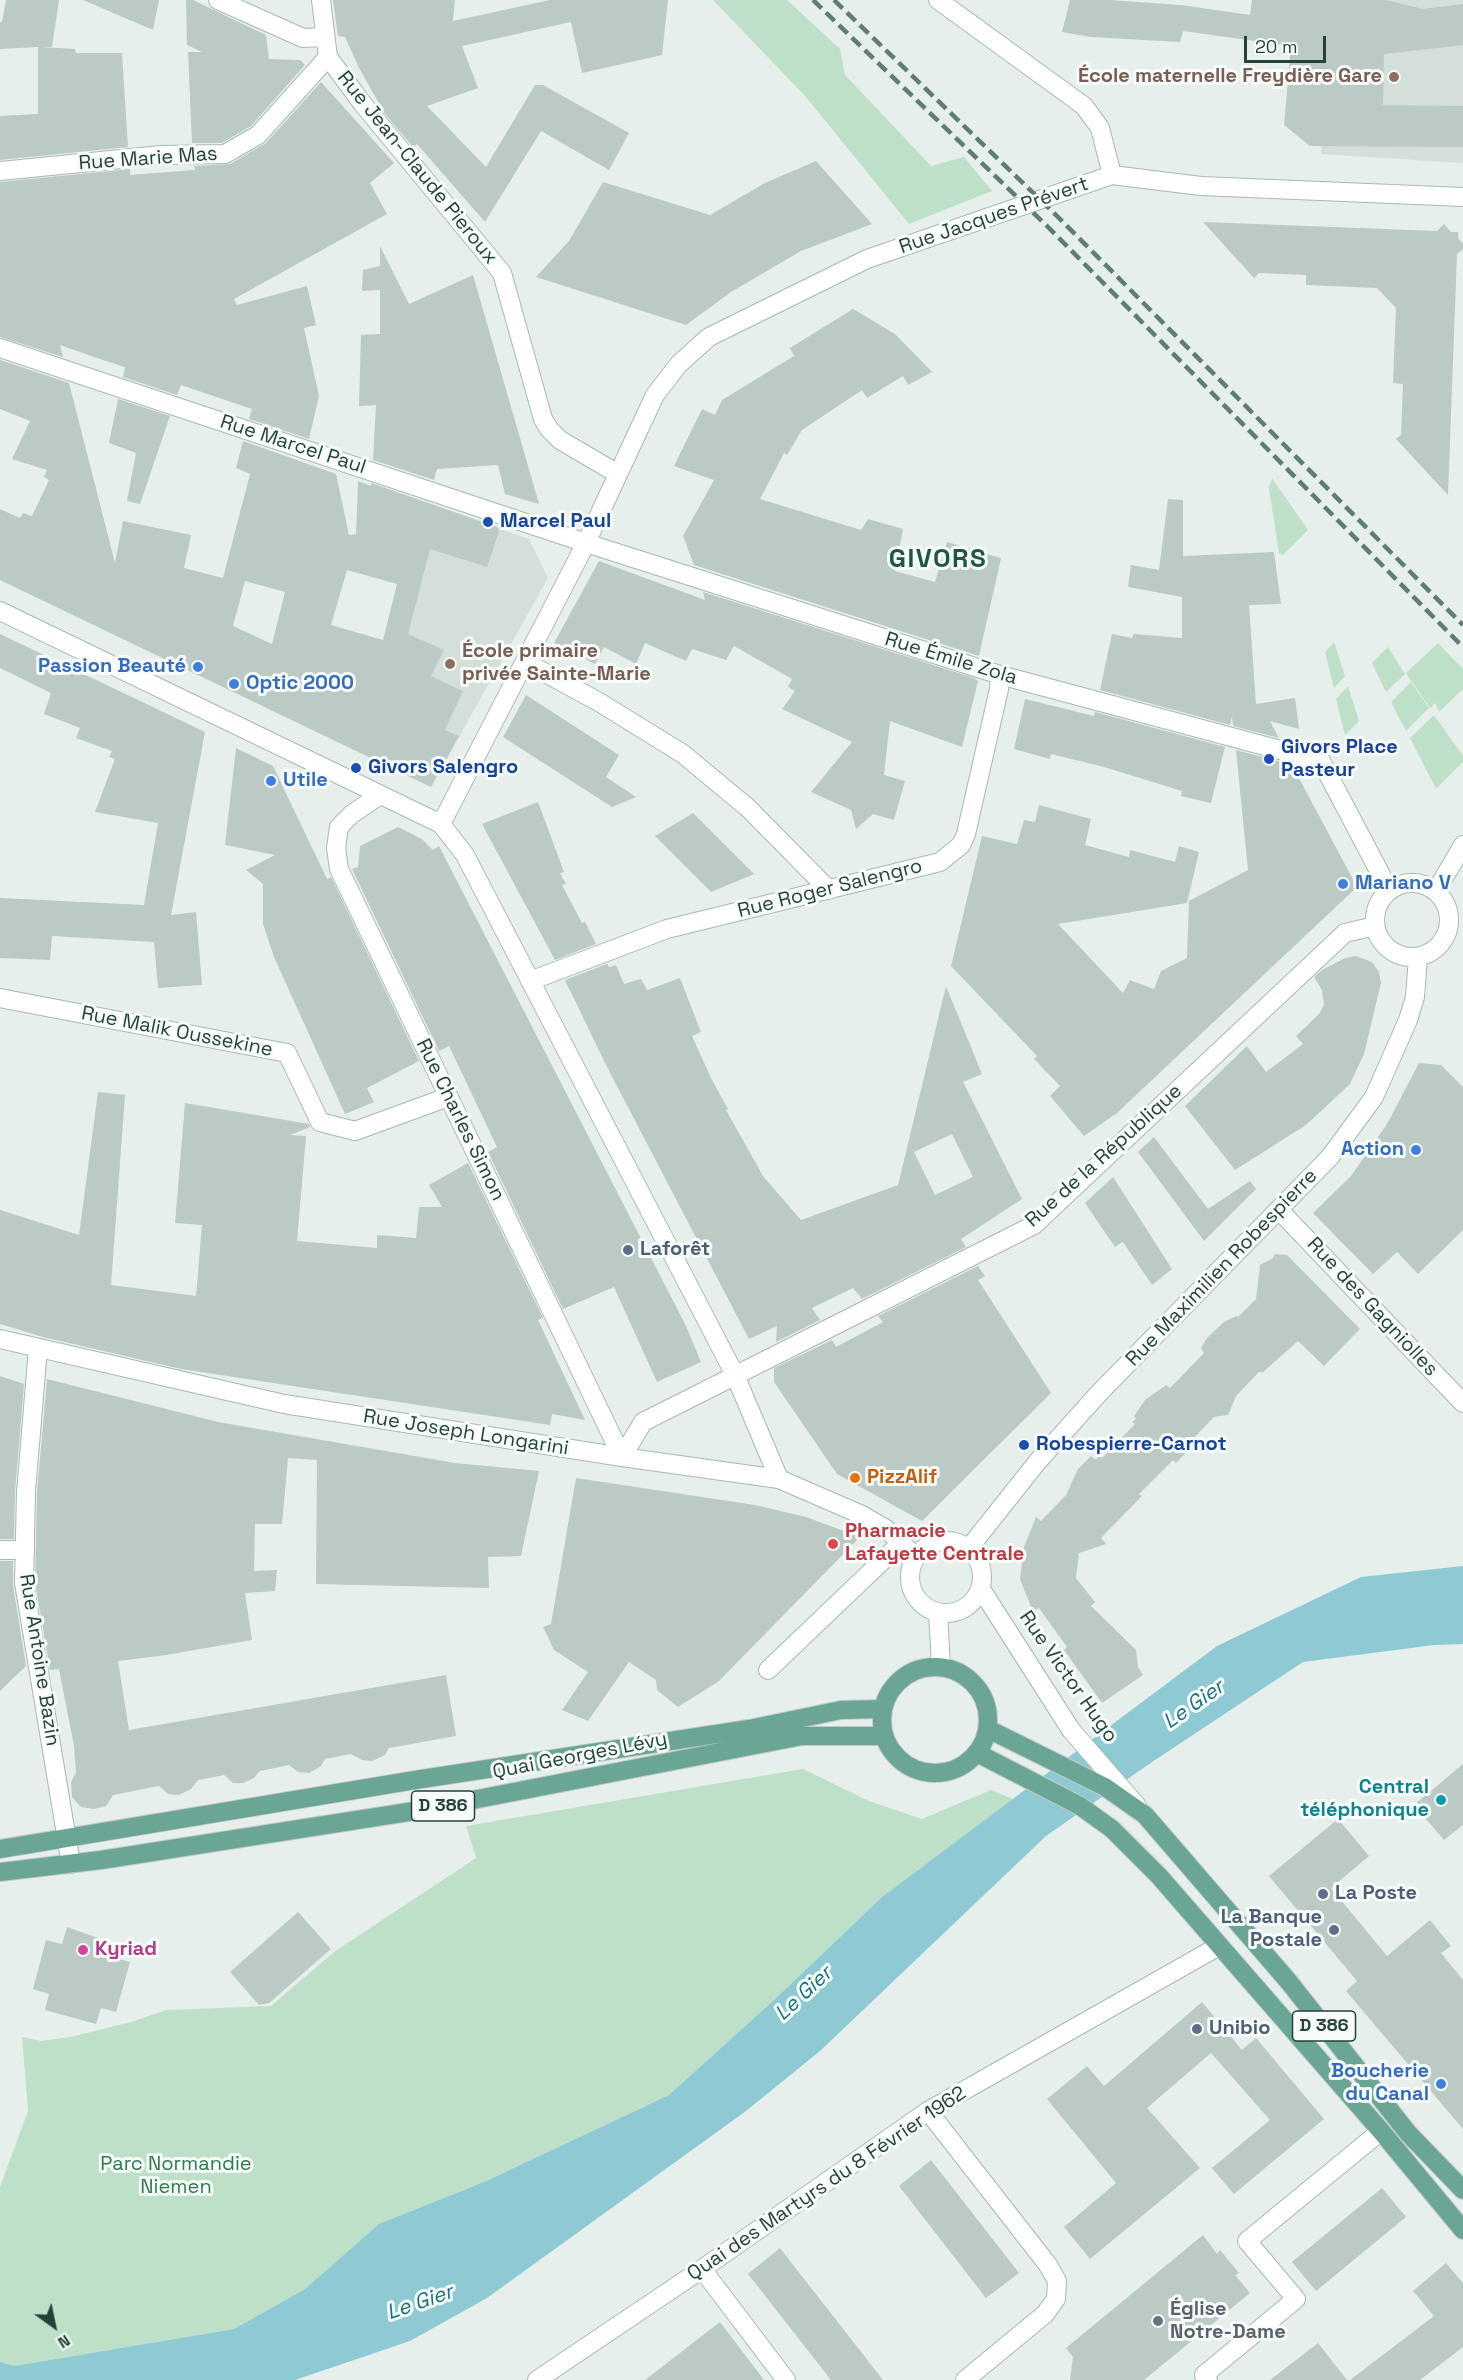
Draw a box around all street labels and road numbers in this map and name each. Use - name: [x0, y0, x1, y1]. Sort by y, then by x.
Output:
- street label: Rue Jean-Claude Pieroux: [332, 67, 502, 269]
- street label: Rue Marie Mas: [78, 142, 218, 176]
- street label: Rue Jacques Prévert: [896, 172, 1092, 260]
- street label: Rue Marcel Paul: [217, 410, 369, 480]
- street label: Rue Émile Zola: [882, 627, 1020, 691]
- street label: Rue Roger Salengro: [735, 854, 925, 924]
- street label: Rue Malik Oussekine: [79, 1002, 275, 1062]
- street label: Rue Charles Simon: [410, 1035, 510, 1205]
- street label: Rue de la République: [1021, 1079, 1187, 1233]
- street label: Rue Maximilien Robespierre: [1121, 1164, 1323, 1372]
- street label: Rue des Gagniolles: [1301, 1233, 1443, 1381]
- street label: Rue Joseph Longarini: [362, 1405, 570, 1461]
- street label: Rue Antoine Bazin: [14, 1572, 64, 1748]
- street label: Rue Victor Hugo: [1014, 1607, 1122, 1747]
- street label: Quai Georges Lévy: [491, 1727, 669, 1785]
- road number: D 386: [412, 1791, 474, 1821]
- road number: D 386: [1292, 2011, 1356, 2041]
- street label: Quai des Martyrs du 8 Février 1962: [683, 2082, 971, 2286]

